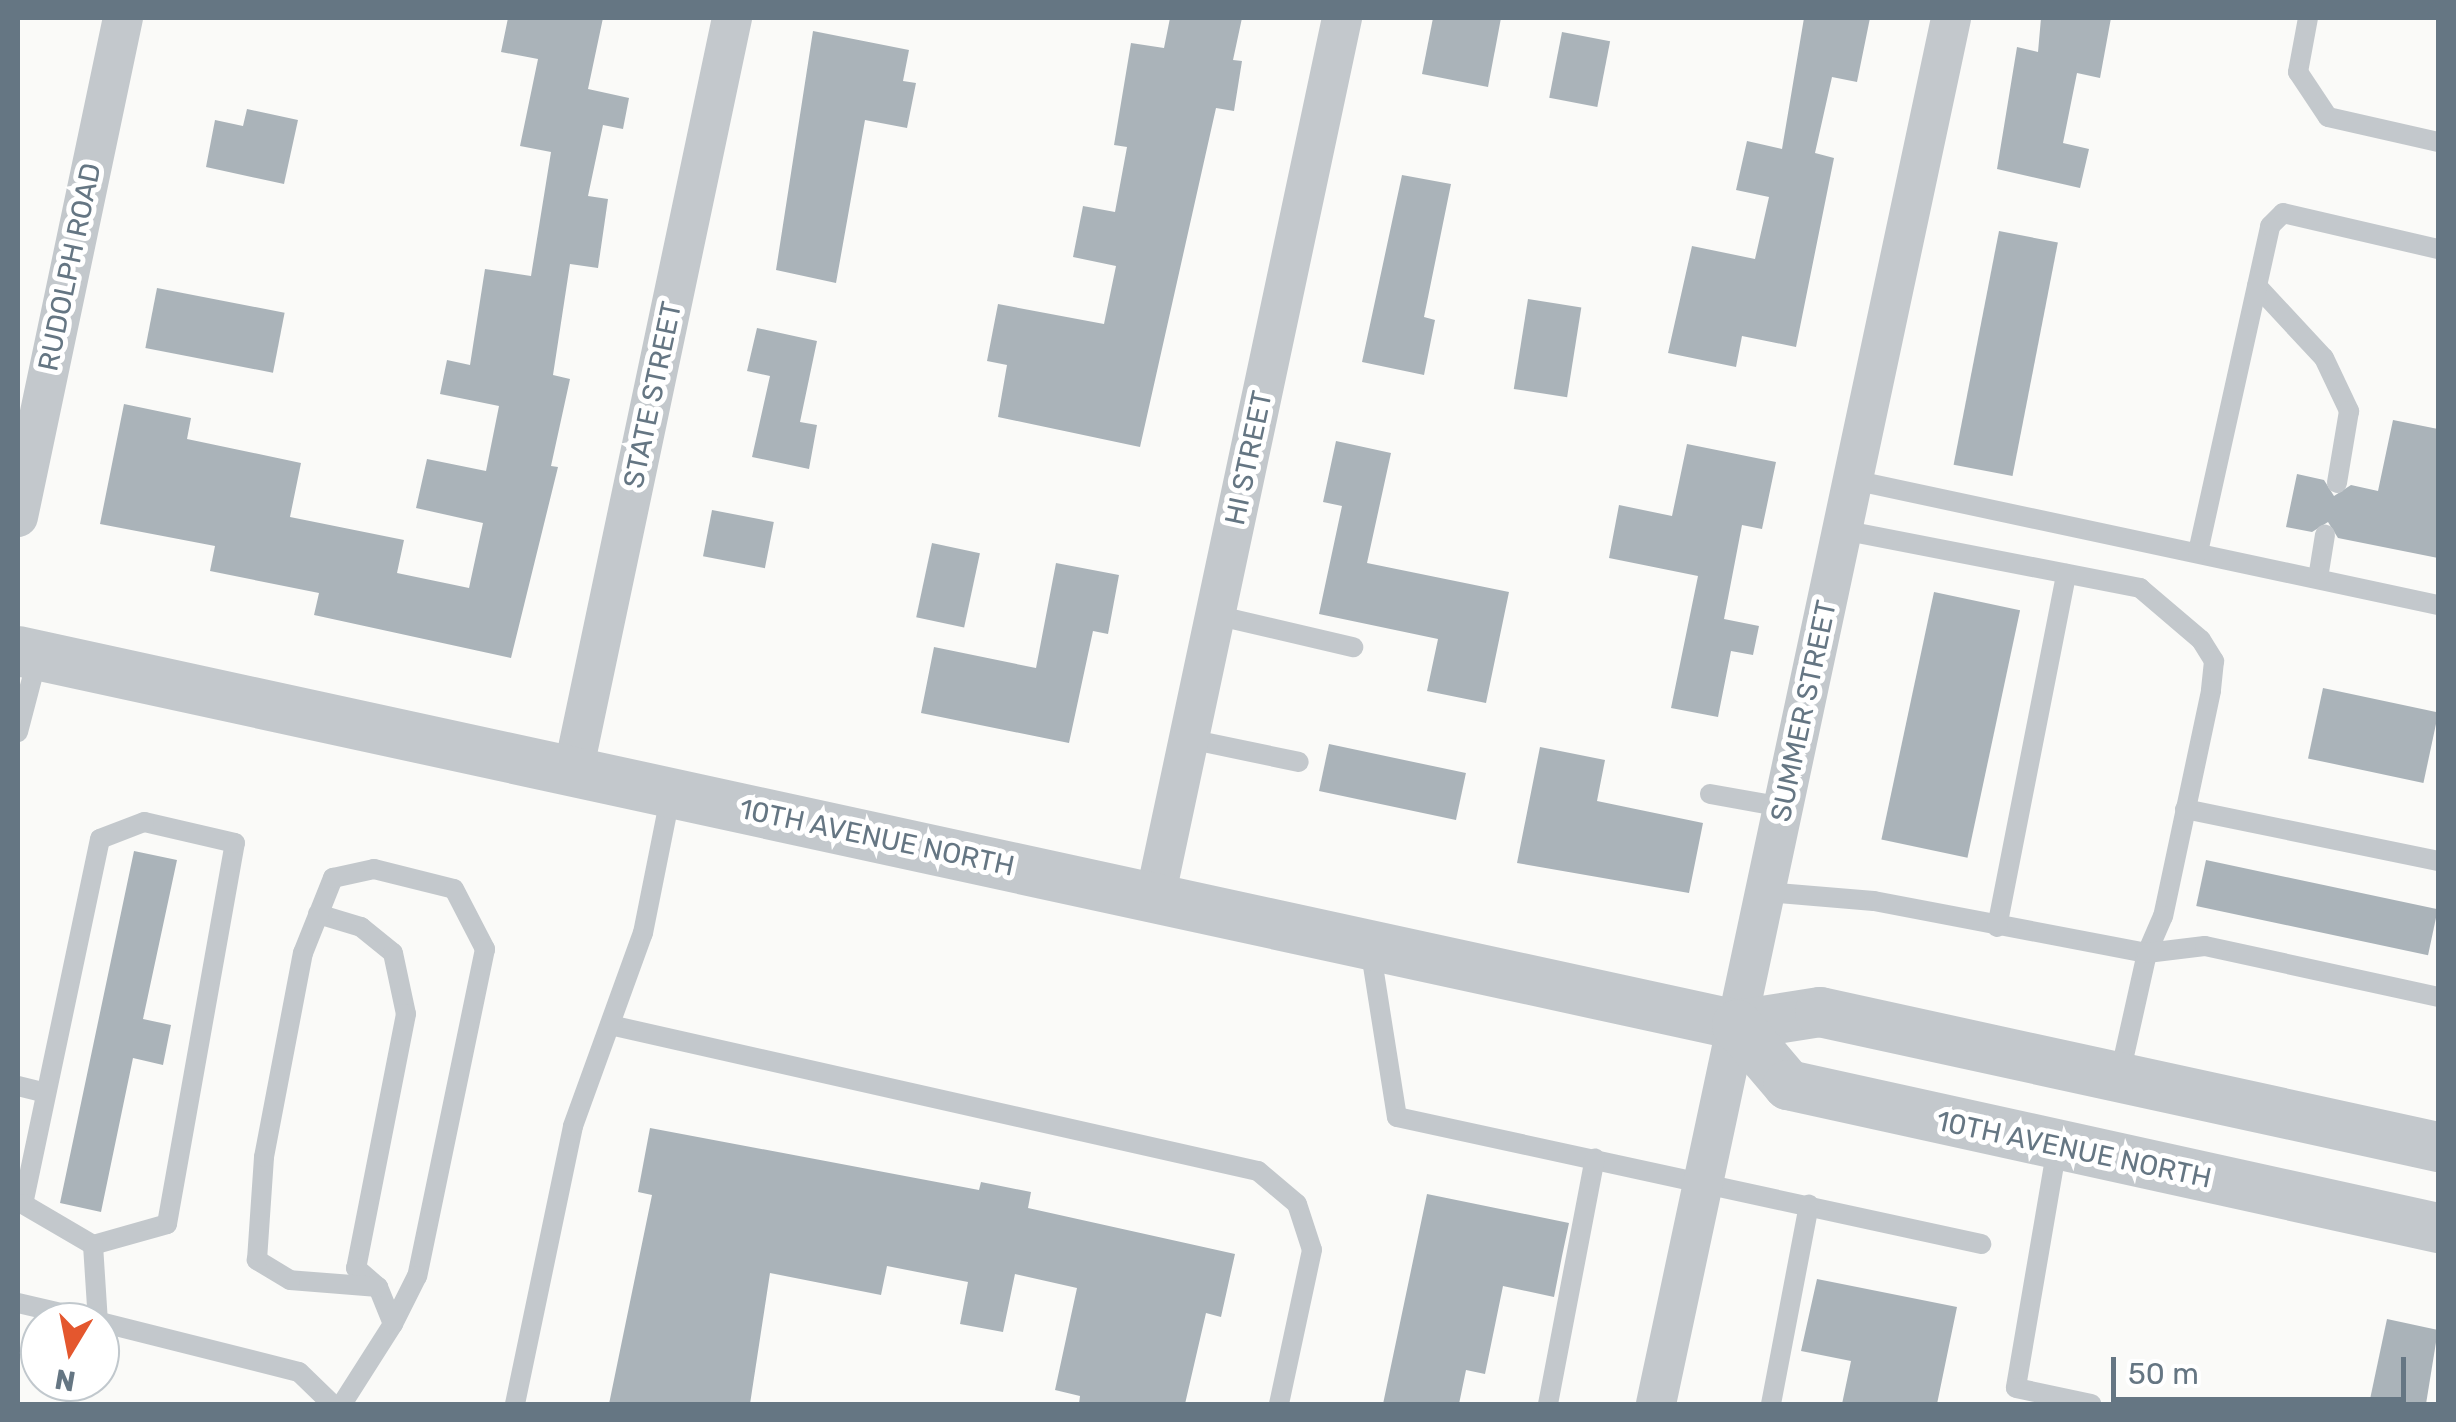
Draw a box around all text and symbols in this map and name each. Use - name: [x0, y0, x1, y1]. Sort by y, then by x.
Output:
- street label: RUDOLPH ROAD: [32, 160, 108, 374]
- street label: STATE STREET: [617, 299, 689, 491]
- street label: HI STREET: [1218, 388, 1280, 528]
- street label: SUMMER STREET: [1764, 597, 1844, 825]
- street label: 10TH AVENUE NORTH: [736, 792, 1018, 884]
- street label: 10TH AVENUE NORTH: [1933, 1104, 2215, 1196]
- north arrow: [20, 1302, 120, 1402]
- scale bar: [2116, 1337, 2411, 1399]
- text: 50 m: [2128, 1356, 2199, 1392]
- text: N: [52, 1362, 78, 1398]

